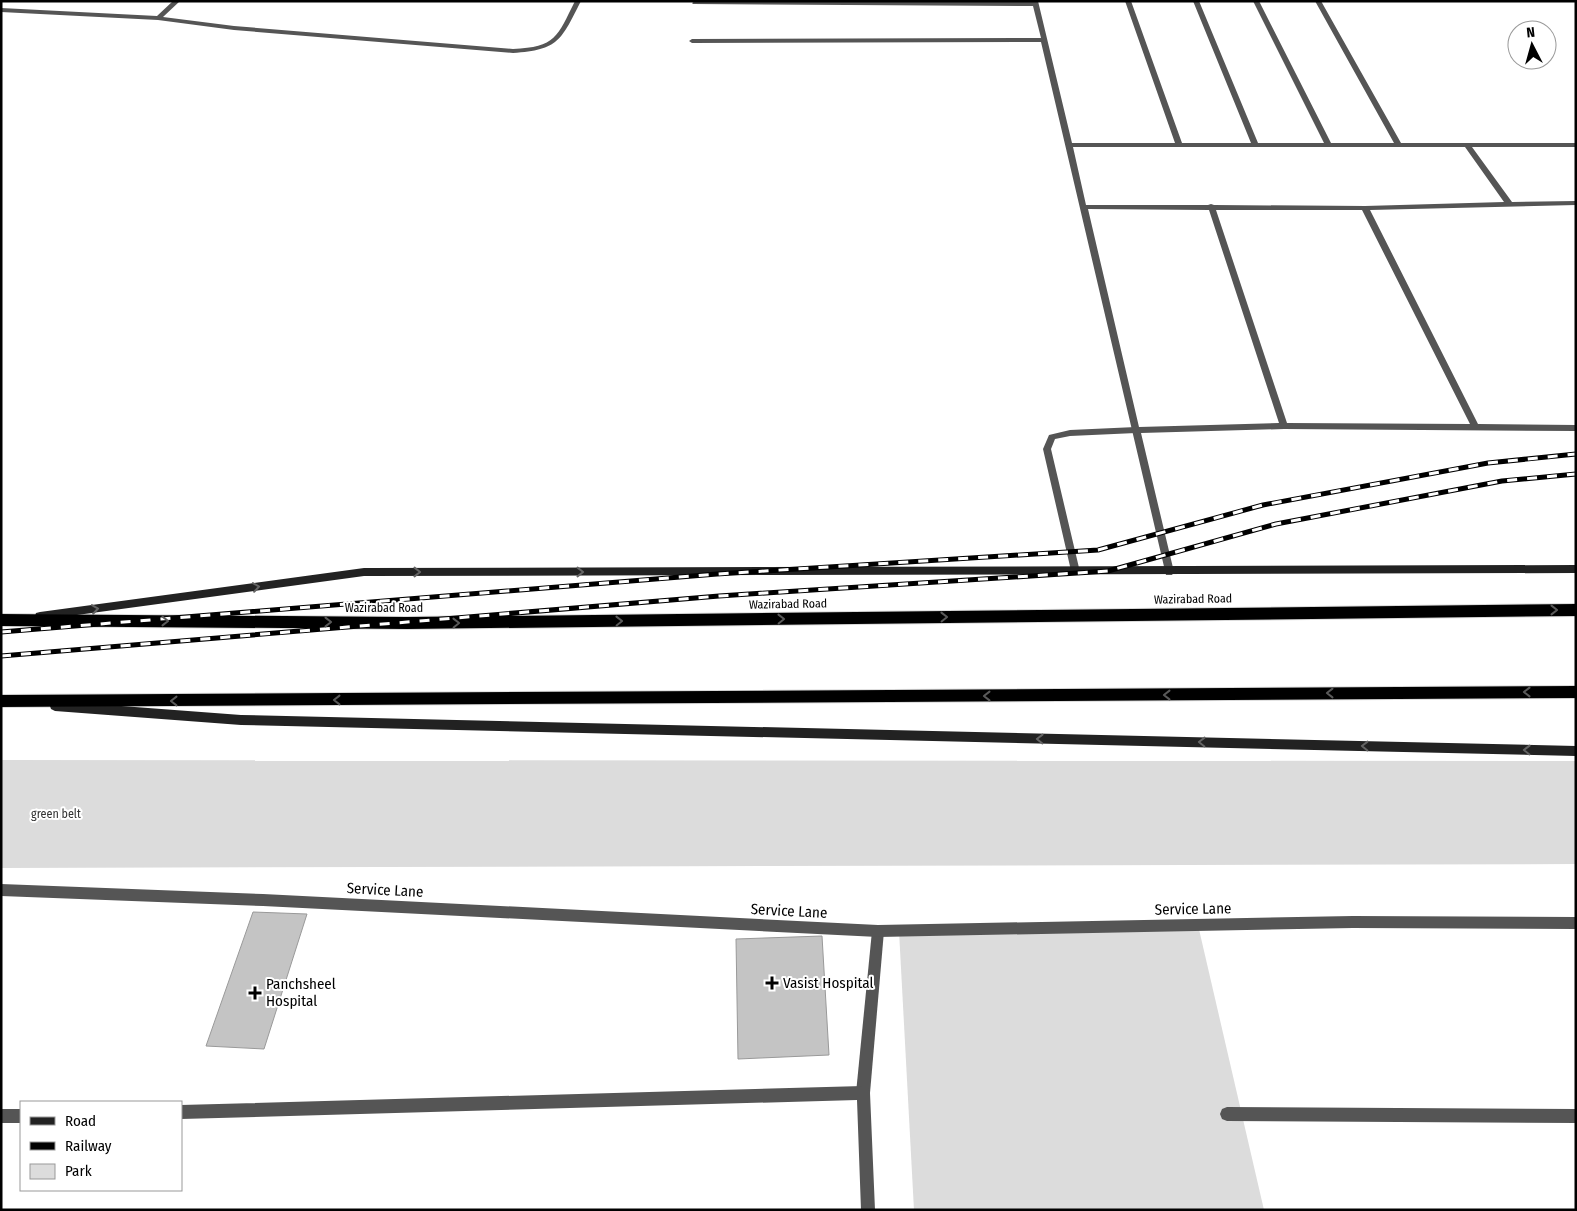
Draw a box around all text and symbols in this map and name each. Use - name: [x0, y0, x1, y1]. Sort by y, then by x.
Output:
- north arrow: [1507, 20, 1557, 70]
- text: N: [1526, 24, 1536, 41]
- one-way arrow: [414, 567, 421, 577]
- one-way arrow: [576, 567, 584, 577]
- one-way arrow: [252, 582, 260, 593]
- street label: Wazirabad Road: [1154, 591, 1232, 607]
- street label: Wazirabad Road: [749, 596, 827, 612]
- street label: Wazirabad Road: [345, 601, 423, 615]
- one-way arrow: [91, 604, 99, 615]
- one-way arrow: [1551, 605, 1559, 615]
- one-way arrow: [940, 612, 948, 622]
- one-way arrow: [778, 614, 785, 624]
- one-way arrow: [162, 616, 170, 626]
- one-way arrow: [615, 616, 623, 626]
- one-way arrow: [324, 617, 332, 628]
- one-way arrow: [452, 617, 460, 628]
- one-way arrow: [1523, 687, 1530, 697]
- one-way arrow: [1325, 688, 1333, 698]
- one-way arrow: [1163, 689, 1171, 700]
- one-way arrow: [983, 691, 990, 701]
- one-way arrow: [333, 695, 340, 705]
- one-way arrow: [170, 696, 178, 706]
- one-way arrow: [1035, 733, 1043, 744]
- one-way arrow: [1198, 737, 1206, 748]
- one-way arrow: [1360, 741, 1368, 751]
- one-way arrow: [1523, 745, 1530, 755]
- park label: green belt: [31, 807, 81, 821]
- street label: Service Lane: [346, 879, 424, 901]
- street label: Service Lane: [1154, 899, 1232, 919]
- street label: Service Lane: [750, 900, 828, 922]
- place label: Vasist Hospital: [783, 974, 873, 992]
- place label: Panchsheel Hospital: [266, 975, 336, 1010]
- marker: Vasist Hospital: [765, 976, 779, 990]
- marker: Panchsheel Hospital: [248, 986, 262, 1000]
- legend: [20, 1101, 182, 1191]
- text: Road: [65, 1112, 96, 1130]
- text: Railway: [65, 1137, 112, 1155]
- text: Park: [65, 1162, 92, 1180]

